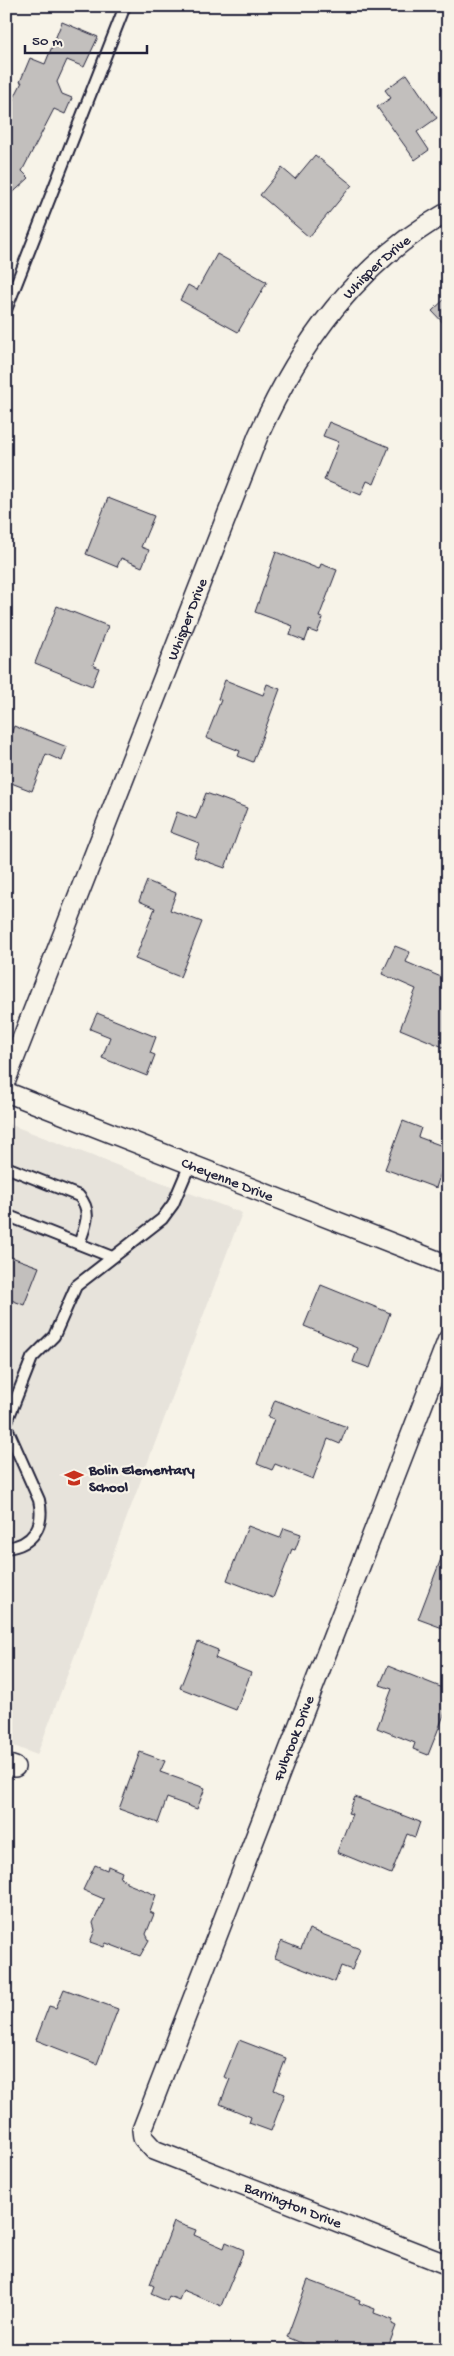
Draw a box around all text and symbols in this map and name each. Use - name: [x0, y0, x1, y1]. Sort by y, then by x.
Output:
- scale bar: [25, 22, 148, 54]
- text: 50 m: [32, 33, 63, 51]
- street label: Whisper Drive: [340, 232, 415, 303]
- street label: Whisper Drive: [164, 576, 212, 663]
- street label: Cheyenne Drive: [178, 1154, 276, 1207]
- place label: Bolin Elementary School: [88, 1462, 195, 1497]
- school or university icon: Bolin Elementary School: [63, 1467, 85, 1489]
- street label: Fulbrook Drive: [270, 1693, 319, 1785]
- street label: Barrington Drive: [240, 2179, 344, 2234]

